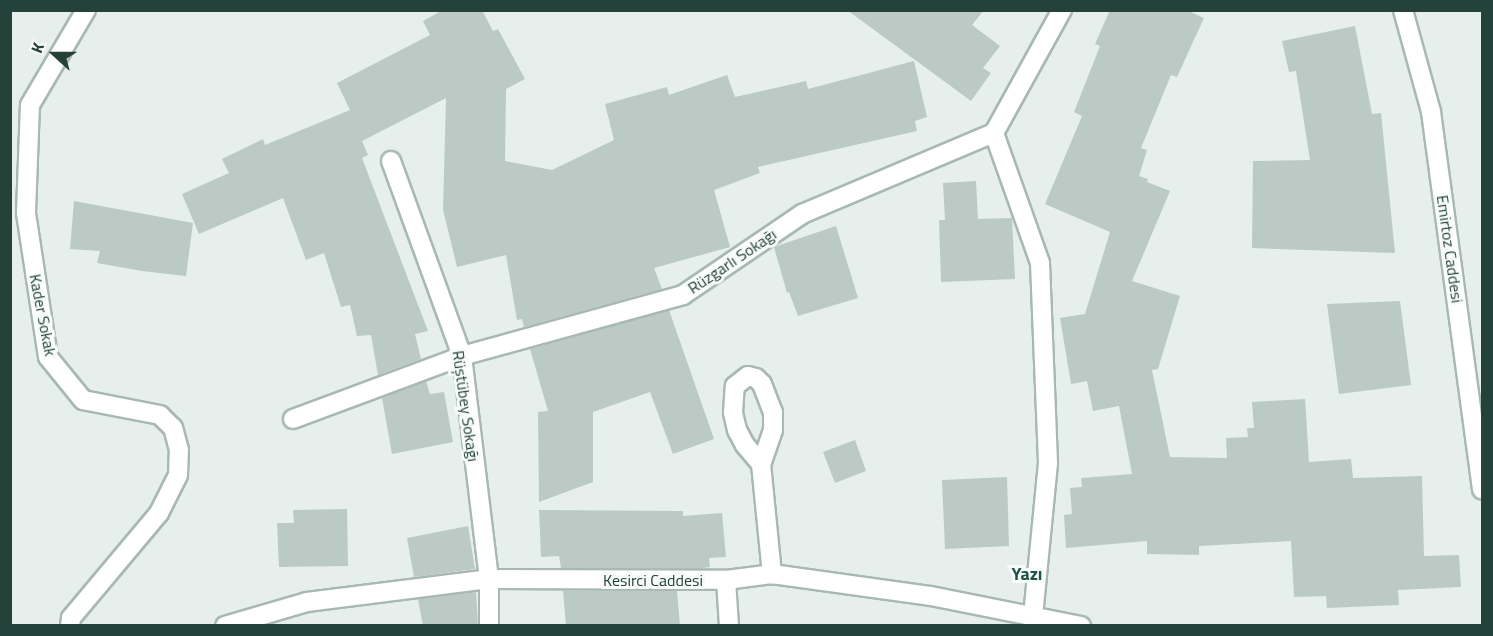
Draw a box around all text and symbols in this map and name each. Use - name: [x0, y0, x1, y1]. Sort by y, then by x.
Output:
- north arrow: [24, 24, 84, 84]
- text: K: [24, 39, 50, 56]
- street label: Emirtoz Caddesi: [1433, 194, 1467, 304]
- street label: Rüzgarlı Sokağı: [684, 224, 780, 298]
- street label: Kader Sokak: [26, 272, 60, 358]
- street label: Rüştübey Sokağı: [449, 349, 483, 463]
- district label: Yazı: [1012, 563, 1042, 585]
- street label: Kesirci Caddesi: [603, 570, 703, 590]

